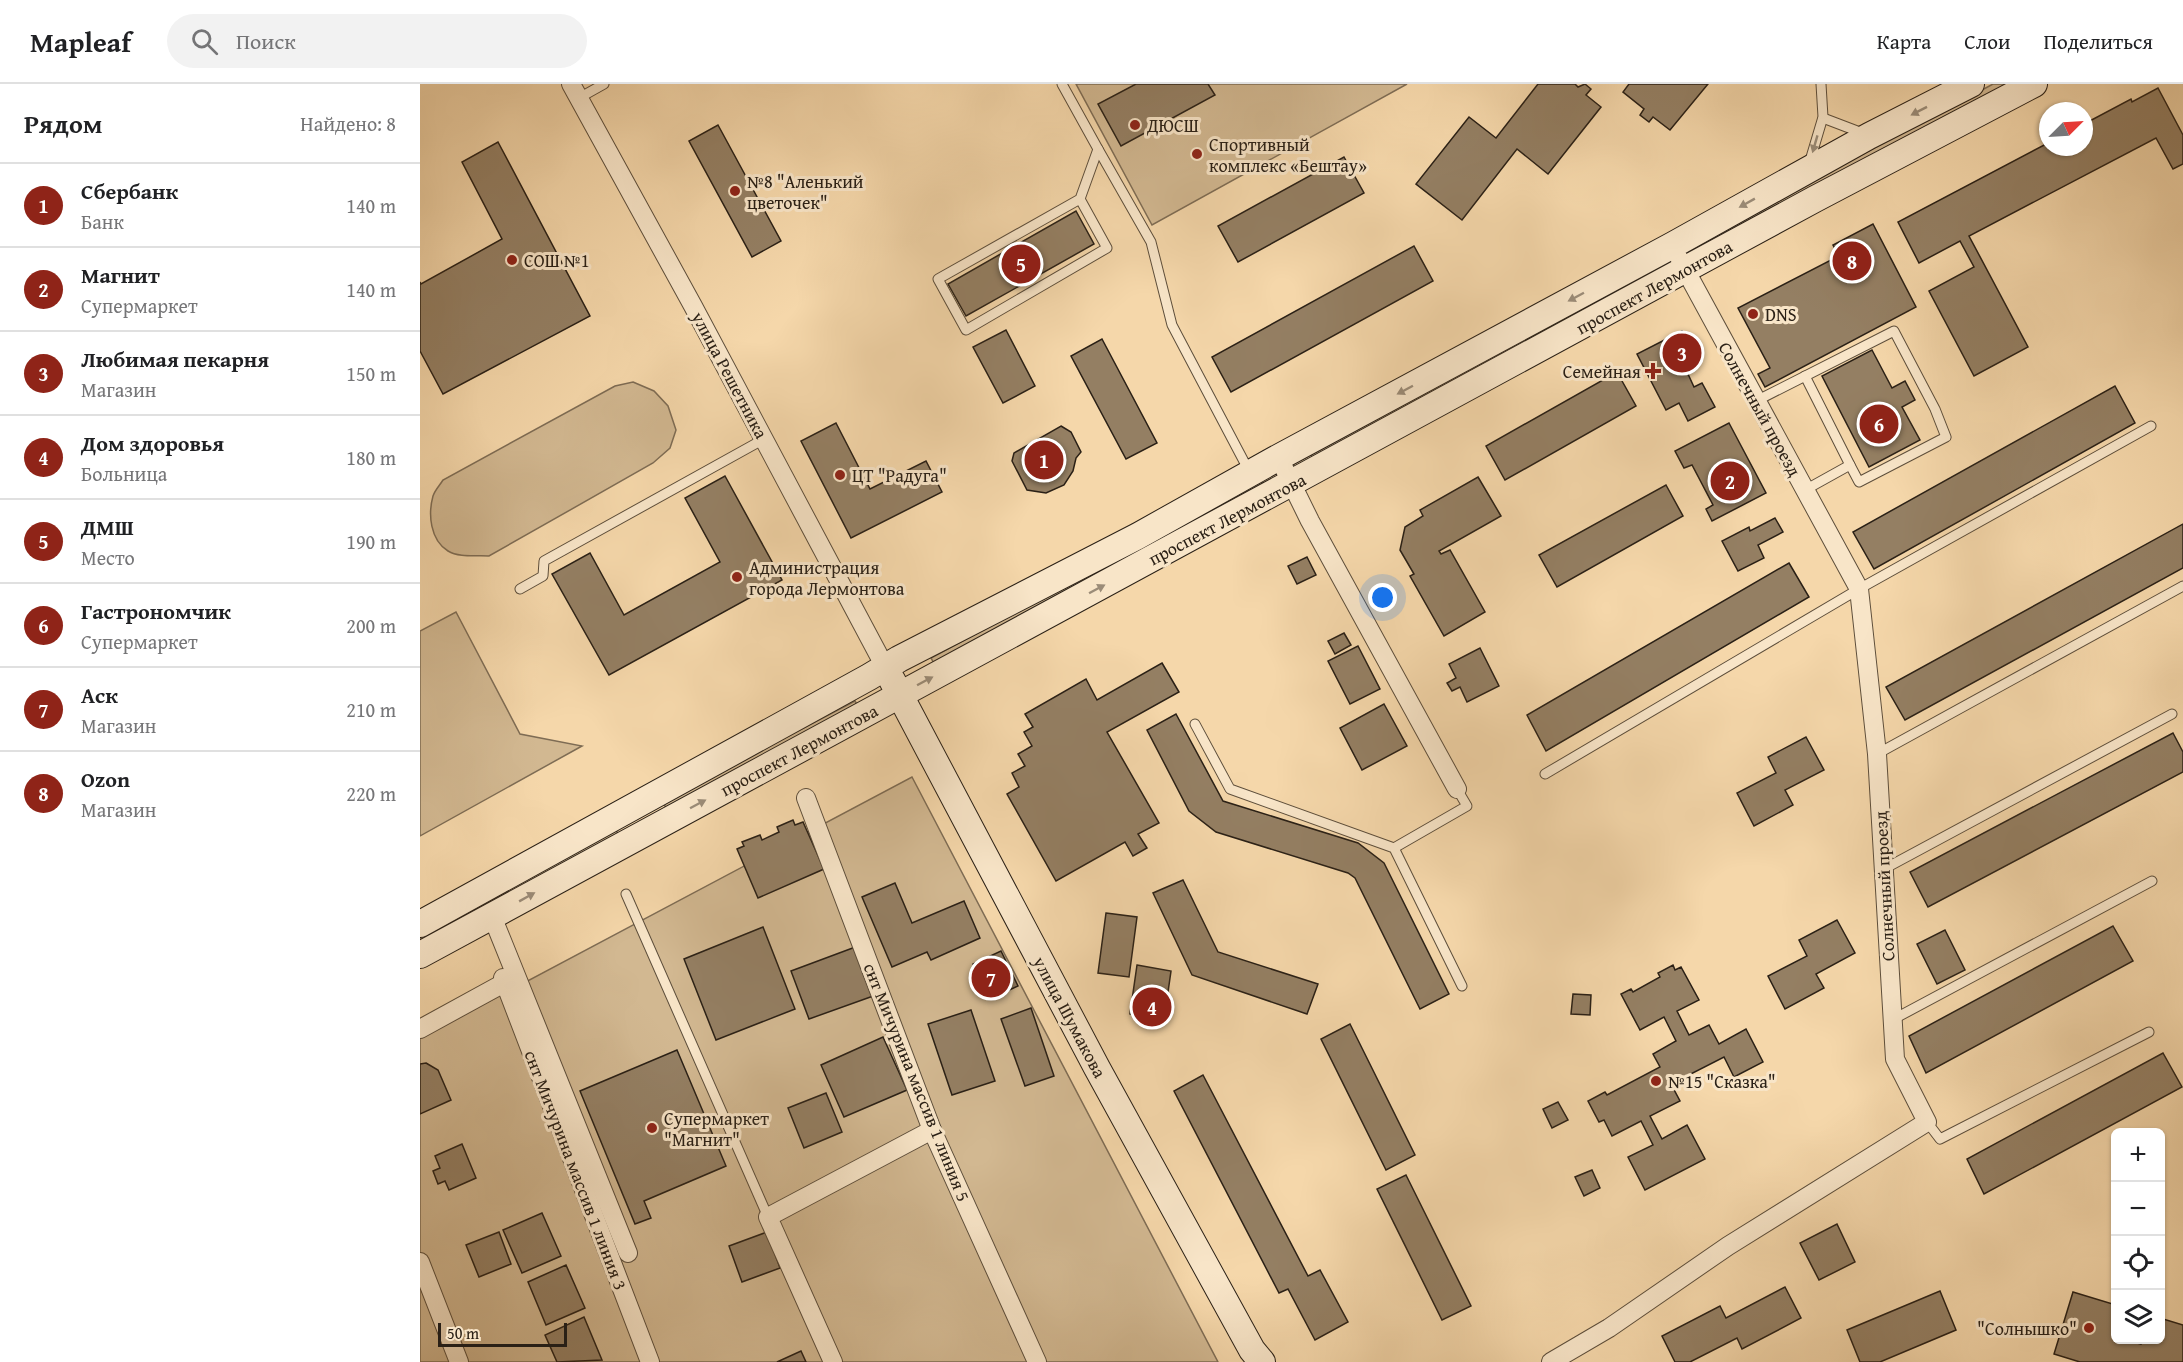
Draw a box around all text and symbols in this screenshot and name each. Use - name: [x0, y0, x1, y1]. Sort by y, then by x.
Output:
- search box: [167, 14, 587, 68]
- text: Mapleaf: [30, 21, 131, 62]
- icon: search: [188, 25, 221, 58]
- text: Поиск: [236, 25, 296, 57]
- text: Карта: [1877, 26, 1931, 57]
- text: Слои: [1964, 26, 2010, 57]
- text: Поделиться: [2043, 26, 2153, 57]
- north arrow: [2039, 102, 2093, 156]
- text: Рядом: [24, 104, 102, 143]
- one-way arrow: [1911, 106, 1928, 116]
- text: Найдено: 8: [300, 109, 396, 138]
- place label: ДЮСШ: [1146, 112, 1199, 139]
- marker: ДЮСШ: [1128, 118, 1142, 132]
- place label: Спортивный комплекс «Бештау»: [1209, 131, 1367, 179]
- one-way arrow: [1810, 135, 1819, 153]
- marker: Спортивный комплекс «Бештау»: [1190, 147, 1204, 161]
- place label: №8 "Аленький цветочек": [747, 168, 864, 216]
- text: Сбербанк: [81, 175, 178, 207]
- marker: №8 "Аленький цветочек": [728, 184, 742, 198]
- text: 1: [38, 191, 49, 220]
- text: 140 m: [346, 191, 396, 220]
- one-way arrow: [1739, 198, 1756, 208]
- text: Банк: [81, 207, 124, 236]
- street label: проспект Лермонтова: [1571, 233, 1737, 341]
- pin: 8: [1832, 238, 1872, 284]
- pin: 5: [1002, 242, 1040, 286]
- place label: СОШ №1: [524, 247, 589, 274]
- marker: СОШ №1: [505, 253, 519, 267]
- text: Магнит: [81, 259, 160, 291]
- text: 2: [38, 275, 49, 304]
- text: 140 m: [346, 275, 396, 304]
- text: Супермаркет: [81, 291, 198, 320]
- one-way arrow: [1568, 292, 1585, 302]
- place label: DNS: [1765, 301, 1797, 328]
- street label: улица Решетника: [685, 306, 775, 444]
- marker: DNS: [1746, 307, 1760, 321]
- pin: 3: [1662, 330, 1702, 376]
- street label: Солнечный проезд: [1712, 337, 1808, 481]
- text: Любимая пекарня: [81, 343, 269, 375]
- place label: Семейная: [1563, 358, 1641, 385]
- text: 3: [38, 359, 49, 388]
- text: 150 m: [346, 359, 396, 388]
- marker: Семейная: [1646, 364, 1660, 378]
- text: Магазин: [81, 375, 156, 404]
- one-way arrow: [1396, 385, 1413, 395]
- pin: 6: [1860, 402, 1898, 446]
- text: Дом здоровья: [81, 427, 224, 459]
- pin: 1: [1024, 438, 1064, 482]
- text: 4: [38, 443, 49, 472]
- text: 180 m: [346, 443, 396, 472]
- pin: 2: [1710, 458, 1750, 504]
- text: Больница: [81, 459, 167, 488]
- place label: ЦТ "Радуга": [852, 462, 947, 489]
- street label: проспект Лермонтова: [1143, 466, 1311, 572]
- marker: ЦТ "Радуга": [833, 468, 847, 482]
- text: ДМШ: [81, 511, 134, 543]
- text: 5: [38, 527, 49, 556]
- text: 190 m: [346, 527, 396, 556]
- text: Место: [81, 543, 135, 572]
- place label: Администрация города Лермонтова: [749, 554, 905, 602]
- marker: Администрация города Лермонтова: [730, 570, 744, 584]
- your location: [1368, 583, 1397, 612]
- one-way arrow: [1089, 584, 1106, 594]
- text: Гастрономчик: [81, 595, 231, 627]
- text: 6: [38, 611, 49, 640]
- text: 200 m: [346, 611, 396, 640]
- text: Супермаркет: [81, 627, 198, 656]
- one-way arrow: [917, 676, 934, 686]
- text: Аск: [81, 679, 118, 711]
- text: 7: [38, 695, 49, 724]
- text: 210 m: [346, 695, 396, 724]
- street label: проспект Лермонтова: [715, 697, 883, 803]
- text: Магазин: [81, 711, 156, 740]
- text: Ozon: [81, 763, 130, 795]
- text: 8: [38, 779, 49, 808]
- text: 220 m: [346, 779, 396, 808]
- text: Магазин: [81, 795, 156, 824]
- one-way arrow: [690, 799, 707, 809]
- street label: Солнечный проезд: [1867, 810, 1901, 962]
- one-way arrow: [519, 892, 536, 902]
- street label: улица Шумакова: [1026, 951, 1114, 1083]
- pin: 7: [972, 956, 1010, 1000]
- street label: снт Мичурина массив 1 линия 5: [857, 959, 977, 1205]
- pin: 4: [1132, 984, 1172, 1030]
- street label: снт Мичурина массив 1 линия 3: [518, 1046, 634, 1294]
- place label: №15 "Сказка": [1668, 1068, 1776, 1095]
- marker: №15 "Сказка": [1649, 1074, 1663, 1088]
- place label: Супермаркет "Магнит": [664, 1105, 769, 1153]
- marker: Супермаркет "Магнит": [645, 1121, 659, 1135]
- map controls: [2111, 1128, 2165, 1344]
- button: +: [2111, 1128, 2165, 1182]
- button: −: [2111, 1182, 2165, 1236]
- button: locate: [2111, 1236, 2165, 1290]
- button: layers: [2111, 1290, 2165, 1344]
- place label: "Солнышко": [1977, 1315, 2077, 1342]
- scale bar: [438, 1320, 567, 1348]
- text: 50 m: [447, 1321, 479, 1345]
- marker: "Солнышко": [2082, 1321, 2096, 1335]

